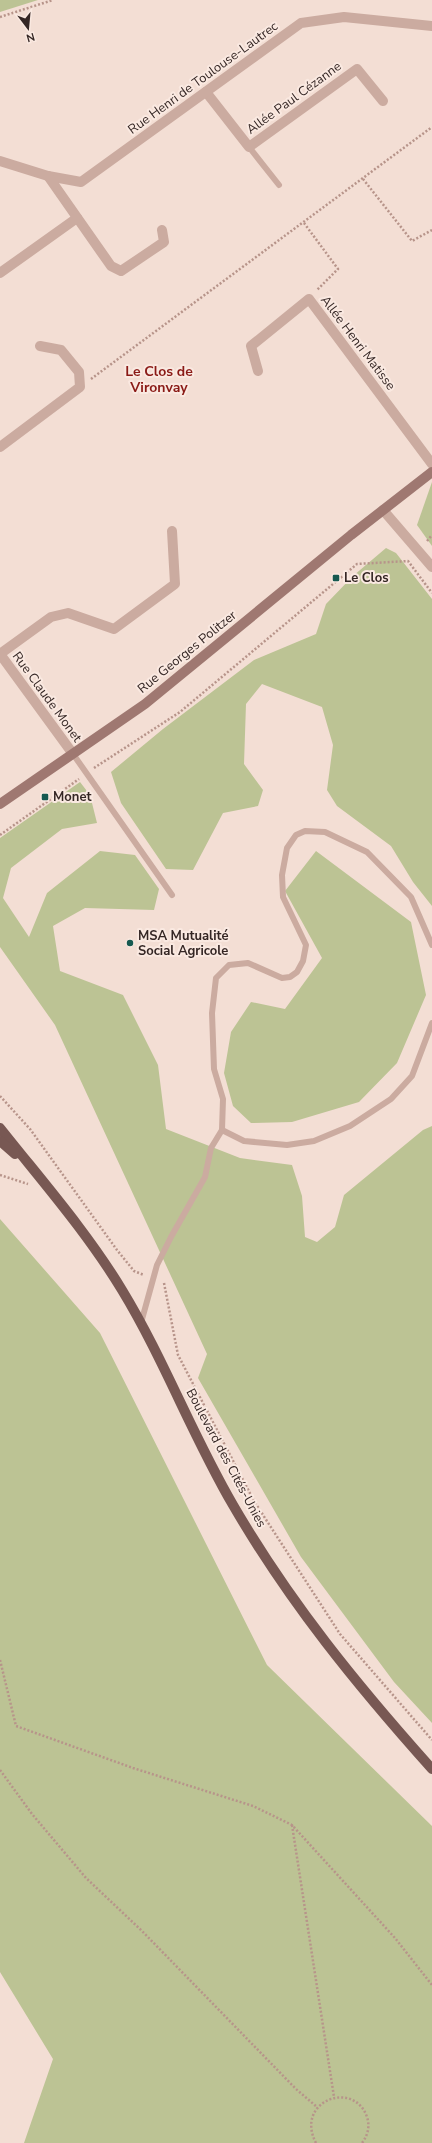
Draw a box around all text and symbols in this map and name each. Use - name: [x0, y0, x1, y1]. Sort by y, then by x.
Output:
- north arrow: [8, 8, 48, 48]
- street label: Rue Henri de Toulouse-Lautrec: [124, 18, 282, 138]
- text: N: [25, 29, 37, 45]
- street label: Allée Paul Cézanne: [243, 57, 345, 139]
- street label: Allée Henri Matisse: [316, 292, 400, 394]
- district label: Le Clos de Vironvay: [125, 362, 193, 397]
- place label: Le Clos: [344, 569, 389, 587]
- marker: Le Clos: [331, 573, 341, 583]
- street label: Rue Georges Politzer: [134, 606, 241, 698]
- street label: Rue Claude Monet: [8, 648, 86, 746]
- place label: Monet: [53, 788, 92, 806]
- marker: Monet: [40, 792, 50, 802]
- place label: MSA Mutualité Social Agricole: [138, 927, 228, 960]
- marker: MSA Mutualité Social Agricole: [125, 938, 135, 948]
- street label: Boulevard des Cités-Unies: [182, 1385, 270, 1531]

